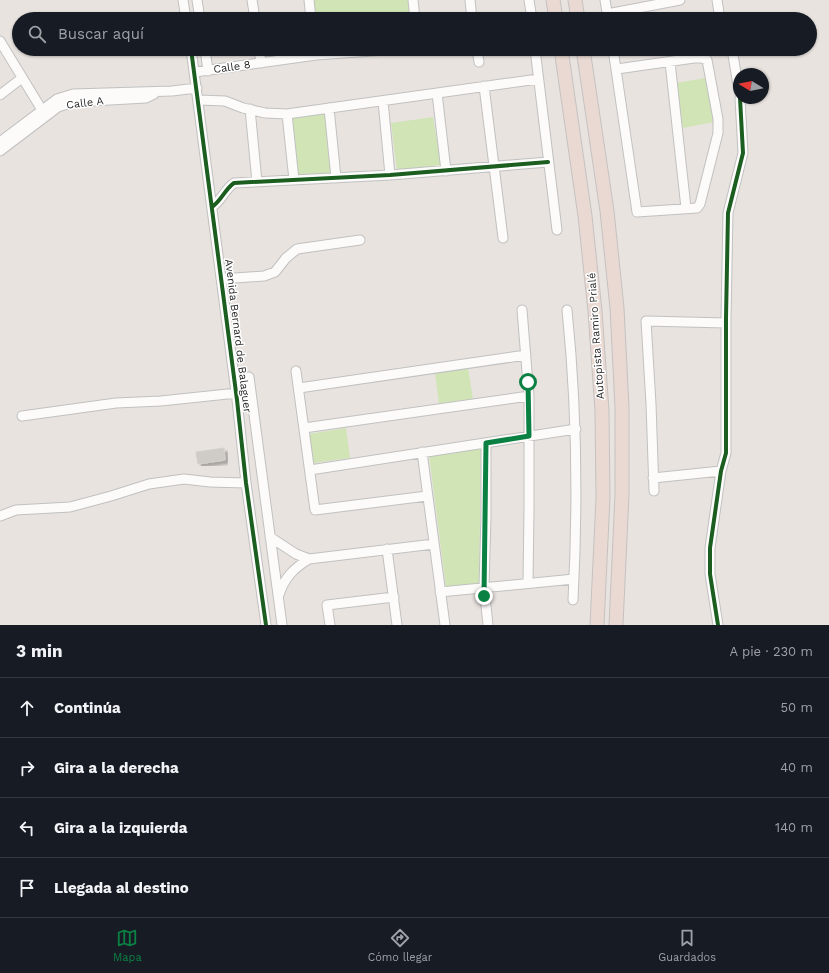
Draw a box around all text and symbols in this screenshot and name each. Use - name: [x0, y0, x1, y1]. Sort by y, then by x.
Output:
- search box: [12, 12, 817, 56]
- icon: search: [26, 23, 48, 45]
- text: Buscar aquí: [58, 25, 144, 43]
- street label: Calle 8: [213, 58, 252, 76]
- north arrow: [733, 68, 769, 104]
- street label: Calle A: [66, 94, 104, 112]
- street label: Avenida Bernard de Balaguer: [222, 258, 254, 414]
- street label: Autopista Ramiro Prialé: [585, 272, 607, 400]
- route start: [519, 373, 537, 391]
- route end: [475, 587, 493, 605]
- text: 3 min: [16, 641, 62, 661]
- text: A pie · 230 m: [730, 644, 813, 659]
- icon: ahead: [16, 697, 38, 719]
- text: Continúa: [54, 699, 121, 717]
- text: 50 m: [781, 700, 813, 715]
- icon: right: [16, 757, 38, 779]
- text: Gira a la derecha: [54, 759, 179, 777]
- text: 40 m: [780, 760, 813, 775]
- icon: left: [16, 817, 38, 839]
- text: Gira a la izquierda: [54, 819, 187, 837]
- text: 140 m: [775, 820, 813, 835]
- icon: arrive: [16, 877, 38, 899]
- text: Llegada al destino: [54, 879, 189, 897]
- tab: Mapa: [113, 927, 142, 964]
- tab: Cómo llegar: [368, 927, 432, 964]
- tab: Guardados: [658, 927, 716, 964]

